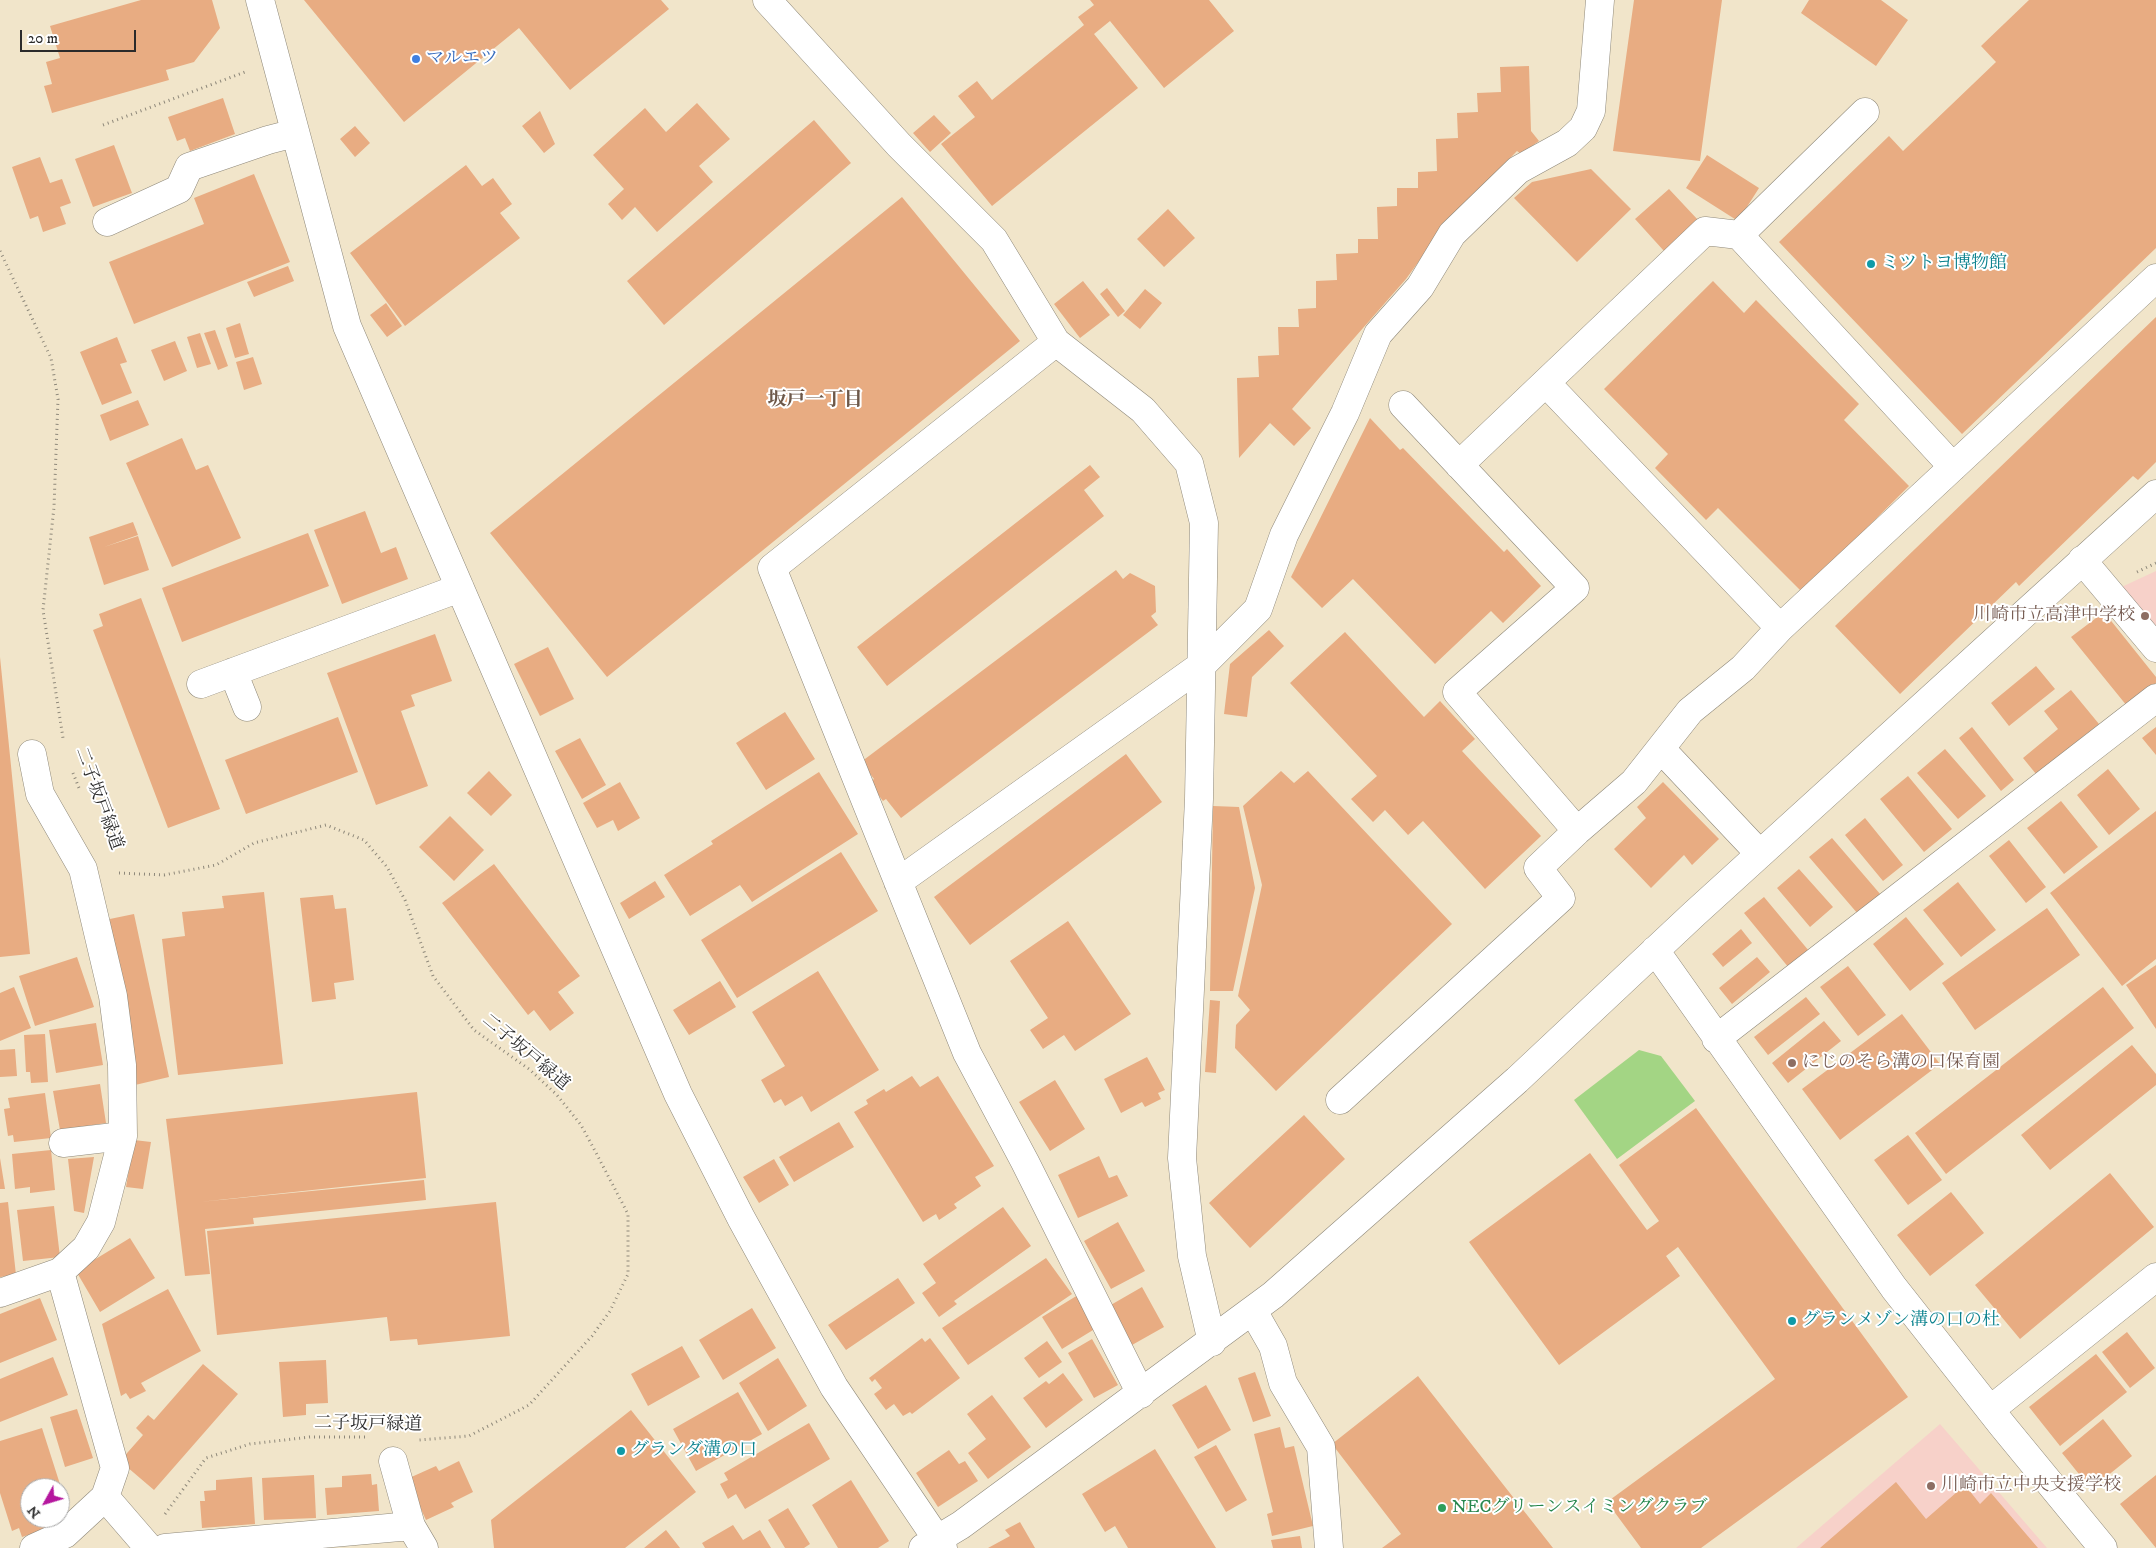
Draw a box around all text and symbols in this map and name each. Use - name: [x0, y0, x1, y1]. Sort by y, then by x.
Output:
- scale bar: [22, 20, 139, 52]
- text: 20 m: [28, 29, 58, 48]
- place label: マルエツ: [426, 48, 498, 70]
- marker: マルエツ: [410, 53, 422, 65]
- place label: ミツトヨ博物館: [1881, 253, 2007, 275]
- marker: ミツトヨ博物館: [1865, 258, 1877, 270]
- district label: 坂戸一丁目: [768, 390, 862, 412]
- place label: 川崎市立高津中学校: [1973, 605, 2135, 627]
- marker: 川崎市立高津中学校: [2139, 610, 2151, 622]
- street label: 二子坂戸緑道: [69, 745, 127, 853]
- street label: 二子坂戸緑道: [477, 1010, 573, 1096]
- place label: にじのそら溝の口保育園: [1802, 1052, 2000, 1074]
- marker: にじのそら溝の口保育園: [1786, 1057, 1798, 1069]
- place label: グランメゾン溝の口の杜: [1802, 1310, 2000, 1332]
- marker: グランメゾン溝の口の杜: [1786, 1315, 1798, 1327]
- street label: 二子坂戸緑道: [314, 1413, 422, 1437]
- place label: グランダ溝の口: [631, 1440, 757, 1462]
- marker: グランダ溝の口: [615, 1445, 627, 1457]
- place label: 川崎市立中央支援学校: [1941, 1475, 2121, 1497]
- north arrow: [20, 1478, 70, 1528]
- marker: 川崎市立中央支援学校: [1925, 1480, 1937, 1492]
- place label: NECグリーンスイミングクラブ: [1452, 1497, 1707, 1519]
- text: N: [24, 1502, 45, 1522]
- marker: NECグリーンスイミングクラブ: [1436, 1502, 1448, 1514]

